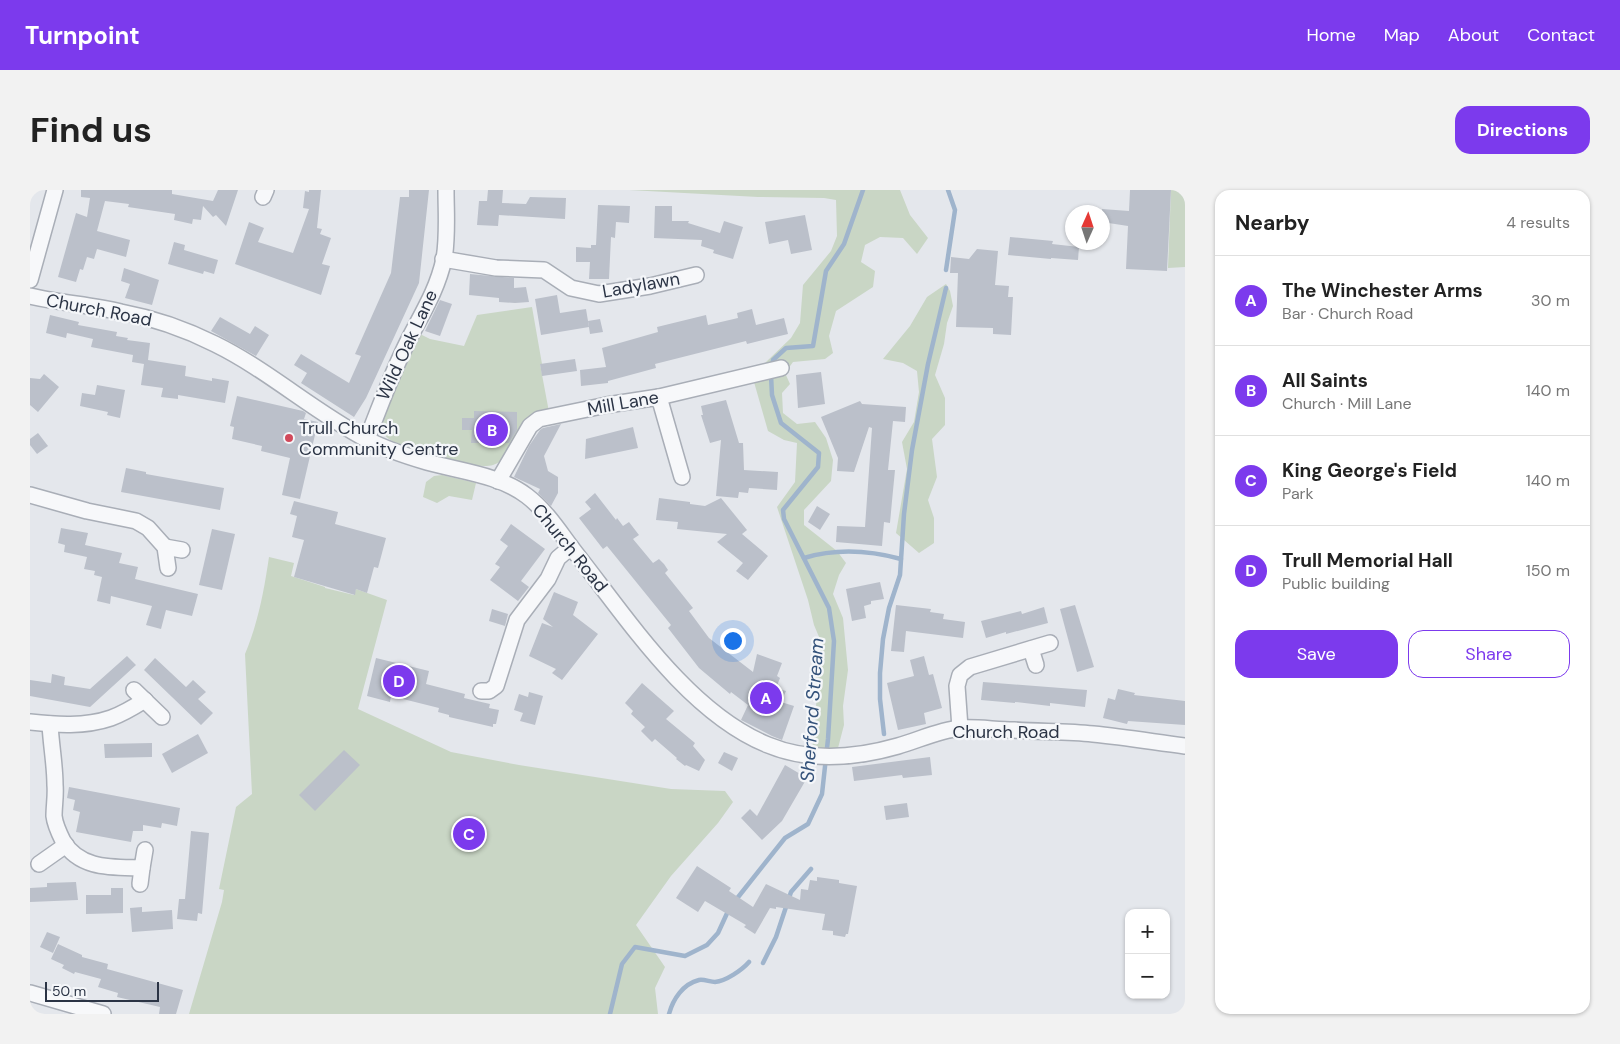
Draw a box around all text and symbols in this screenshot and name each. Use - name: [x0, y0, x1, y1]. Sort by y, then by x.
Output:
- text: Turnpoint: [25, 20, 140, 51]
- text: Home: [1306, 23, 1356, 47]
- text: Map: [1384, 23, 1420, 47]
- text: About: [1448, 23, 1499, 47]
- text: Contact: [1527, 23, 1595, 47]
- button: Directions: [1455, 106, 1590, 154]
- text: Find us: [30, 107, 152, 153]
- north arrow: [1065, 205, 1110, 250]
- text: Nearby: [1235, 209, 1309, 237]
- text: 4 results: [1506, 212, 1570, 233]
- street label: Ladylawn: [600, 266, 682, 304]
- text: The Winchester Arms: [1282, 278, 1483, 303]
- street label: Wild Oak Lane: [371, 286, 443, 404]
- street label: Church Road: [44, 288, 154, 332]
- text: A: [1245, 290, 1257, 311]
- text: 30 m: [1531, 290, 1570, 311]
- text: Bar · Church Road: [1282, 303, 1413, 324]
- text: All Saints: [1282, 368, 1368, 393]
- text: B: [1246, 380, 1256, 401]
- text: 140 m: [1526, 380, 1570, 401]
- street label: Mill Lane: [585, 385, 661, 421]
- text: Church · Mill Lane: [1282, 393, 1412, 414]
- pin: B: [476, 411, 508, 449]
- place label: Trull Church Community Centre: [299, 416, 459, 461]
- marker: Trull Church Community Centre: [283, 432, 295, 444]
- text: King George's Field: [1282, 458, 1457, 483]
- text: C: [1245, 470, 1257, 491]
- text: 140 m: [1526, 470, 1570, 491]
- text: Park: [1282, 483, 1314, 504]
- street label: Church Road: [527, 499, 613, 597]
- text: Trull Memorial Hall: [1282, 548, 1453, 573]
- text: D: [1245, 560, 1257, 581]
- text: 150 m: [1526, 560, 1570, 581]
- text: Public building: [1282, 573, 1390, 594]
- your location: [720, 628, 746, 654]
- button: Save: [1235, 630, 1398, 678]
- button: Share: [1408, 630, 1570, 678]
- water label: Sherford Stream: [794, 637, 830, 783]
- pin: D: [383, 662, 415, 700]
- pin: A: [750, 679, 782, 717]
- street label: Church Road: [952, 720, 1060, 744]
- pin: C: [453, 815, 485, 853]
- map controls: [1125, 909, 1170, 999]
- button: +: [1125, 909, 1170, 954]
- button: −: [1125, 954, 1170, 999]
- scale bar: [45, 979, 159, 1002]
- text: 50 m: [52, 982, 86, 1000]

